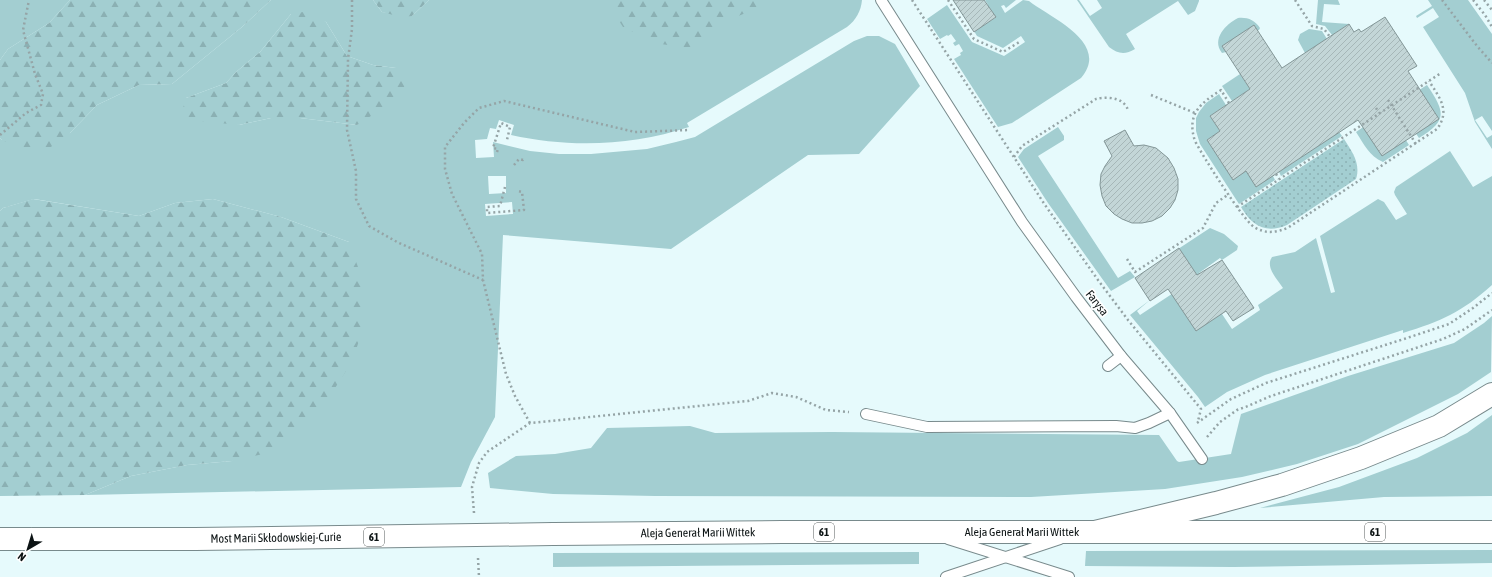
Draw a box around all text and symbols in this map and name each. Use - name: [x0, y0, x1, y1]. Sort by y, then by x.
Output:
- street label: Farysa: [1083, 287, 1111, 319]
- road number: 61: [814, 523, 834, 541]
- road number: 61: [1365, 523, 1385, 541]
- street label: Aleja Generał Marii Wittek: [641, 525, 756, 540]
- street label: Aleja Generał Marii Wittek: [965, 525, 1080, 539]
- road number: 61: [364, 528, 384, 546]
- north arrow: [8, 529, 48, 569]
- street label: Most Marii Skłodowskiej-Curie: [210, 530, 342, 546]
- text: N: [16, 550, 28, 564]

